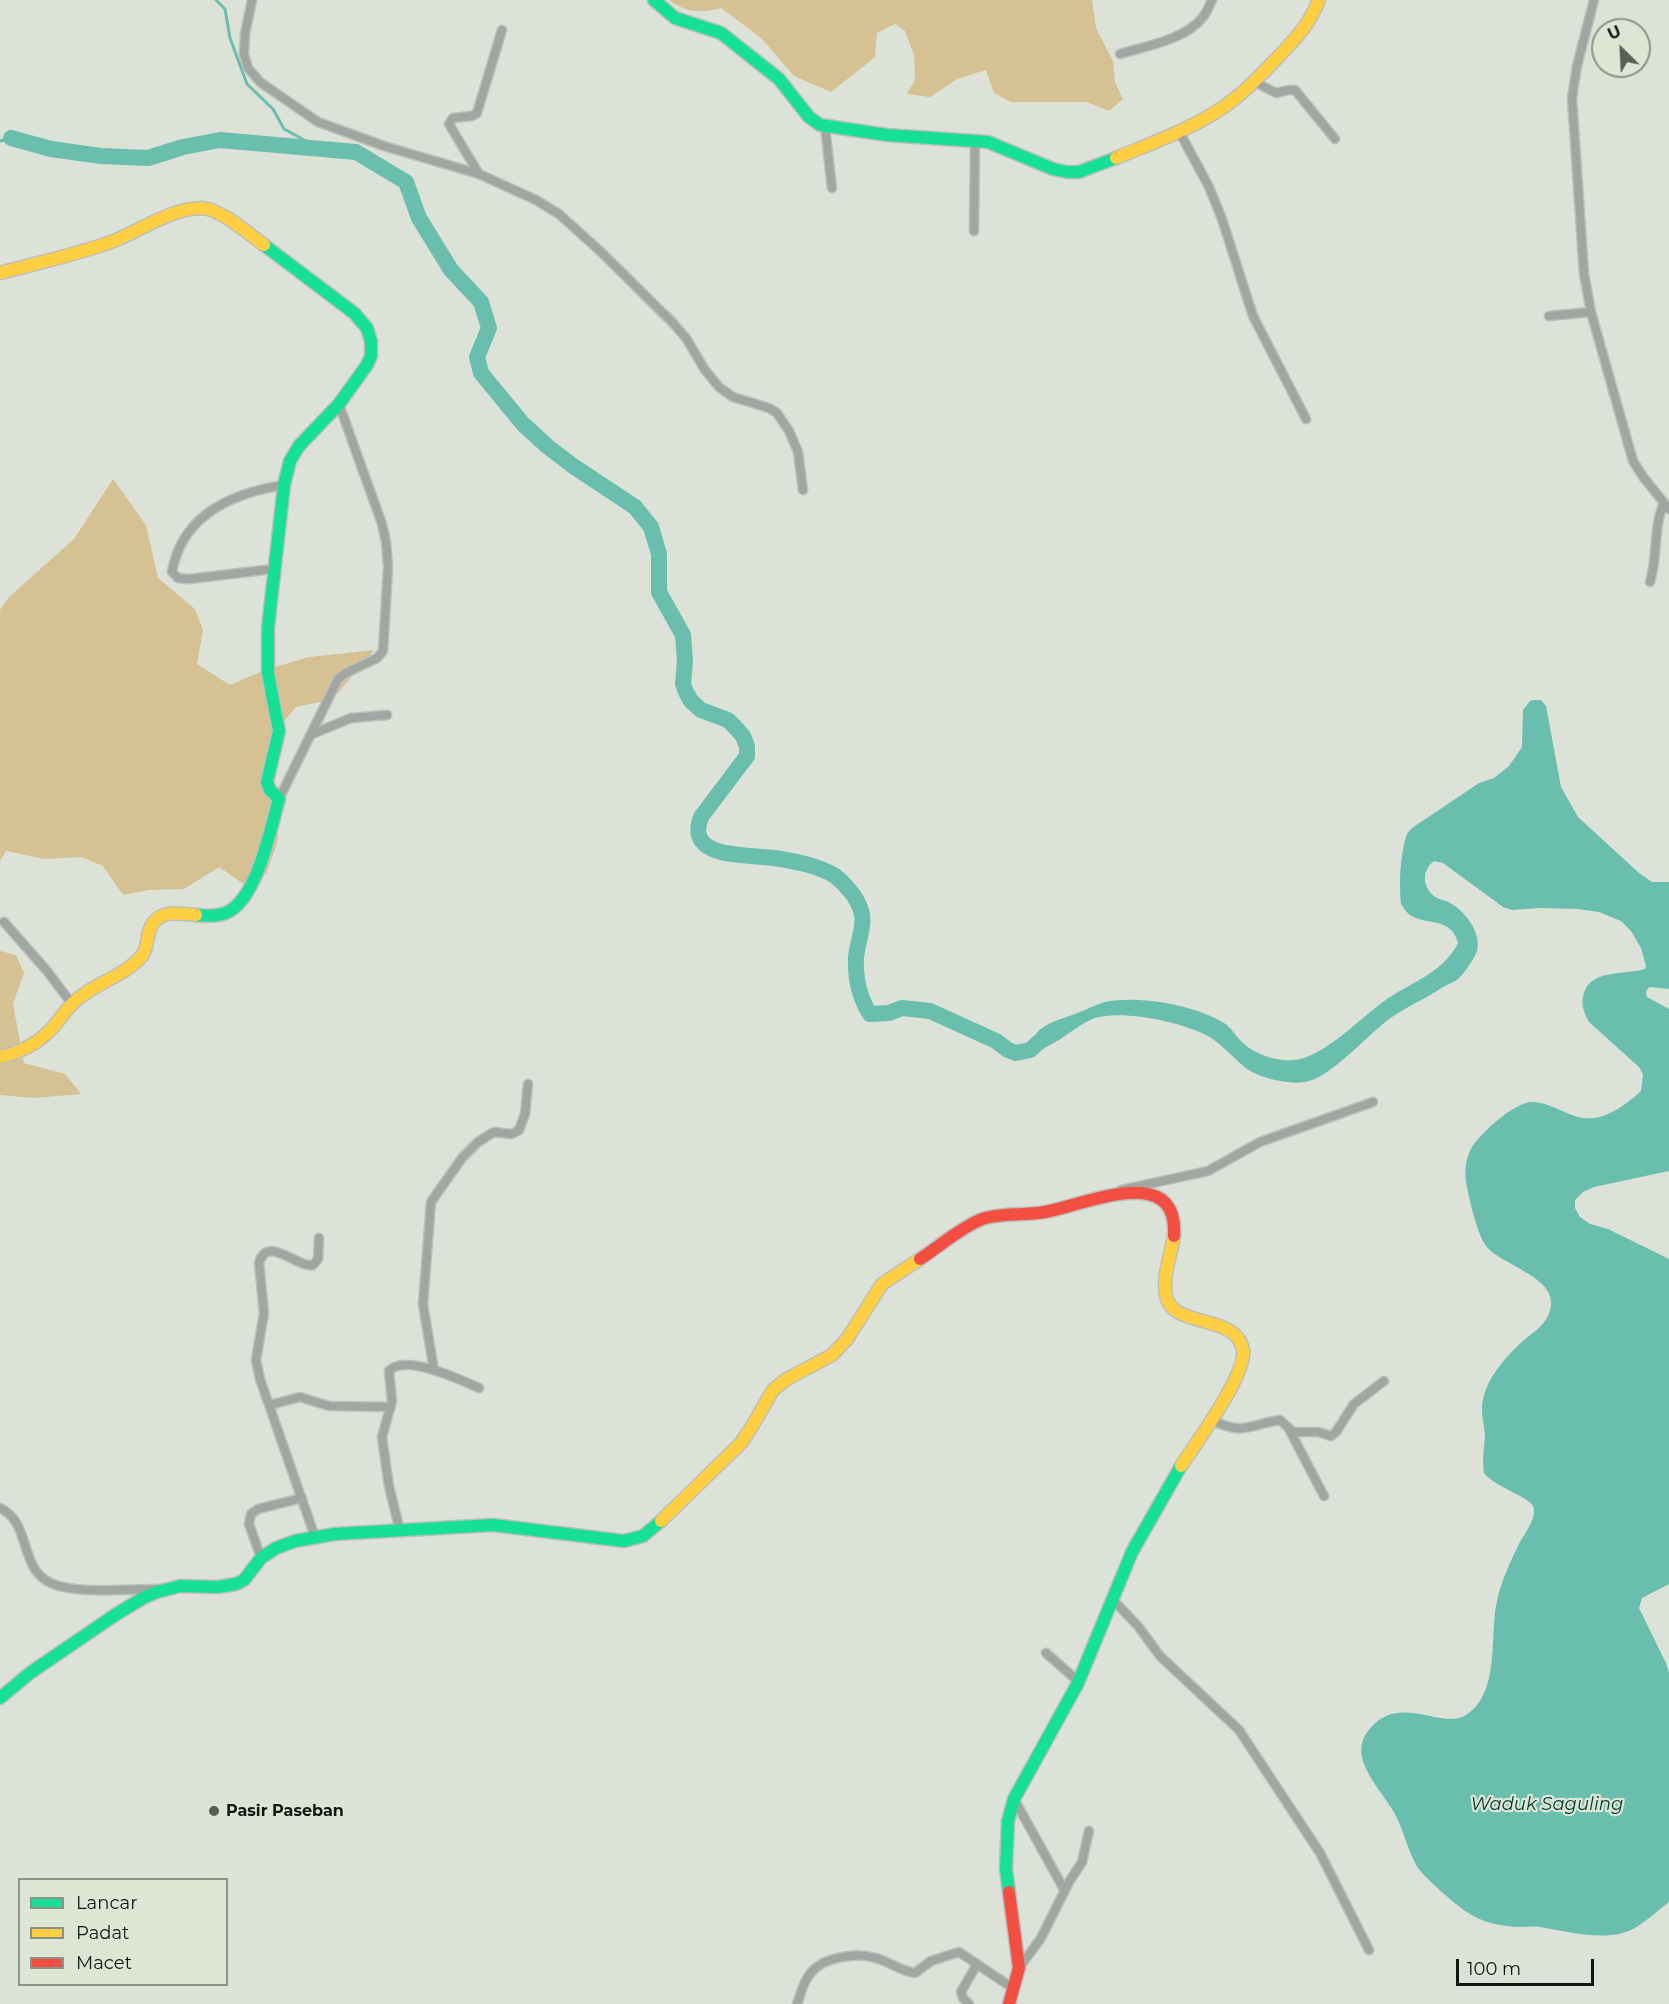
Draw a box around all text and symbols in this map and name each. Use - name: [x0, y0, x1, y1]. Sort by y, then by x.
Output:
- north arrow: [1591, 18, 1651, 78]
- text: U: [1605, 22, 1624, 44]
- water label: Waduk Saguling: [1471, 1794, 1623, 1816]
- place label: Pasir Paseban: [226, 1801, 344, 1821]
- marker: Pasir Paseban: [207, 1804, 221, 1818]
- legend: [18, 1878, 228, 1986]
- text: Lancar: [76, 1892, 137, 1914]
- text: Padat: [76, 1922, 129, 1944]
- scale bar: [1459, 1947, 1597, 1985]
- text: Macet: [76, 1952, 132, 1974]
- text: 100 m: [1467, 1958, 1521, 1980]

